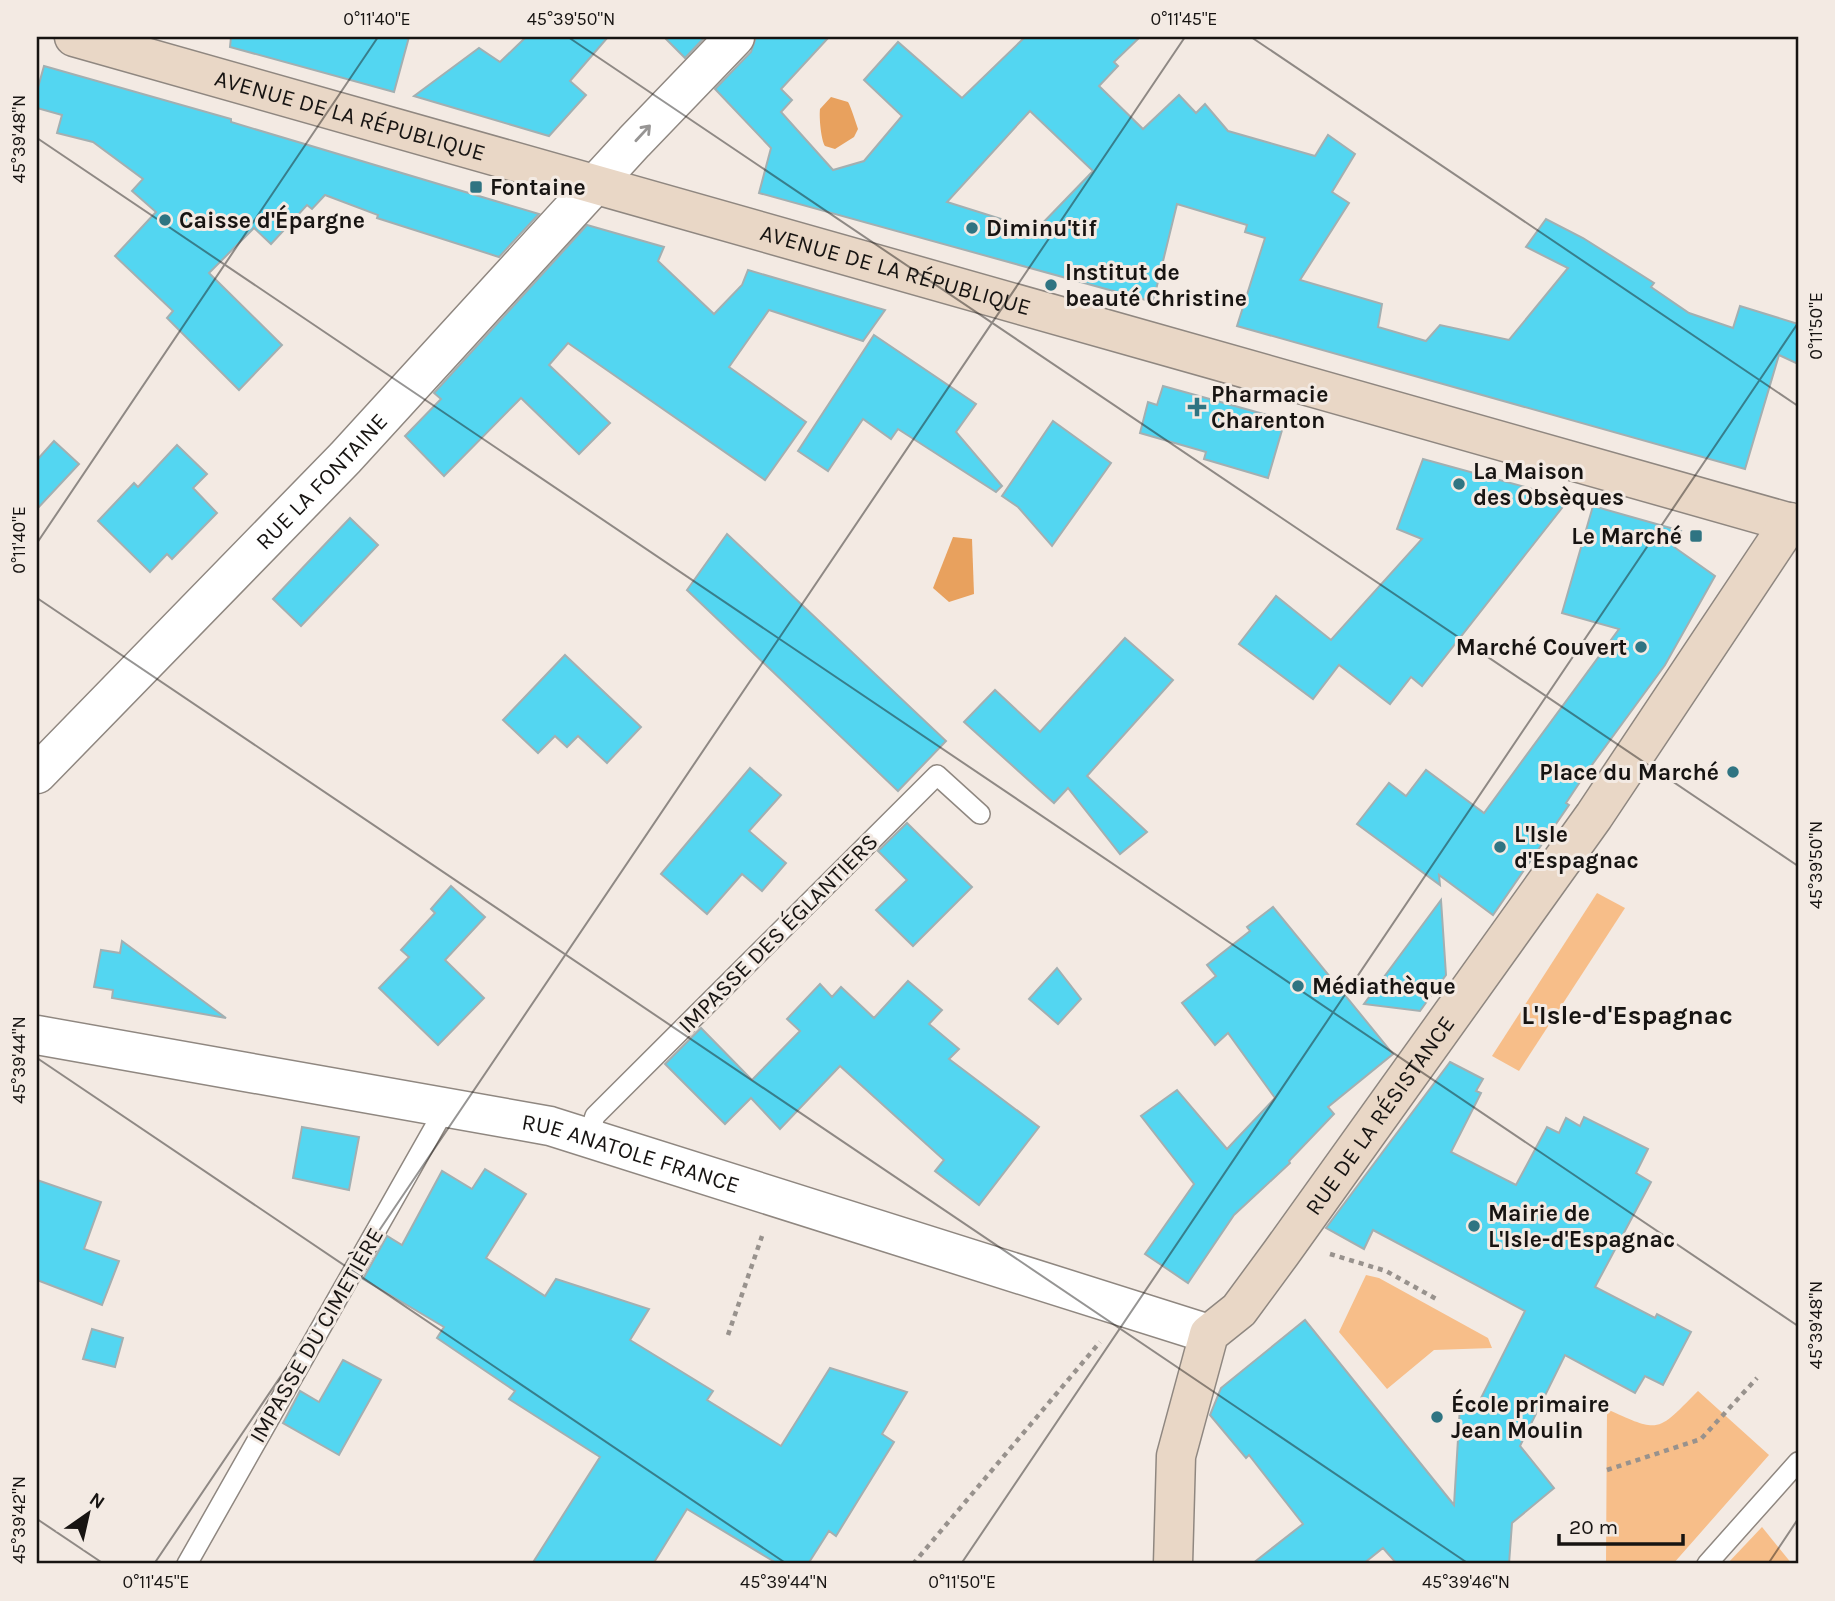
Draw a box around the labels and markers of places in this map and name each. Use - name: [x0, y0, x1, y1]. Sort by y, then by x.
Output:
- place label: Fontaine: [490, 174, 586, 201]
- marker: Fontaine: [468, 179, 484, 195]
- place label: Caisse d'Épargne: [179, 204, 365, 234]
- marker: Caisse d'Épargne: [157, 212, 173, 228]
- place label: Diminu'tif: [986, 215, 1097, 242]
- marker: Diminu'tif: [964, 220, 980, 236]
- place label: Institut de beauté Christine: [1065, 259, 1247, 312]
- marker: Institut de beauté Christine: [1043, 277, 1059, 293]
- place label: Pharmacie Charenton: [1211, 381, 1328, 434]
- marker: Pharmacie Charenton: [1189, 399, 1205, 415]
- place label: La Maison des Obsèques: [1473, 458, 1624, 511]
- marker: La Maison des Obsèques: [1451, 476, 1467, 492]
- place label: Le Marché: [1571, 523, 1682, 550]
- marker: Le Marché: [1688, 528, 1704, 544]
- place label: Marché Couvert: [1456, 634, 1627, 661]
- marker: Marché Couvert: [1633, 639, 1649, 655]
- place label: Place du Marché: [1539, 759, 1719, 786]
- marker: Place du Marché: [1725, 764, 1741, 780]
- place label: L'Isle d'Espagnac: [1514, 821, 1639, 874]
- marker: L'Isle d'Espagnac: [1492, 839, 1508, 855]
- place label: Médiathèque: [1312, 973, 1456, 1000]
- marker: Médiathèque: [1290, 978, 1306, 994]
- place label: Mairie de L'Isle-d'Espagnac: [1488, 1200, 1675, 1253]
- marker: Mairie de L'Isle-d'Espagnac: [1466, 1218, 1482, 1234]
- place label: École primaire Jean Moulin: [1451, 1388, 1609, 1444]
- marker: École primaire Jean Moulin: [1429, 1409, 1445, 1425]

